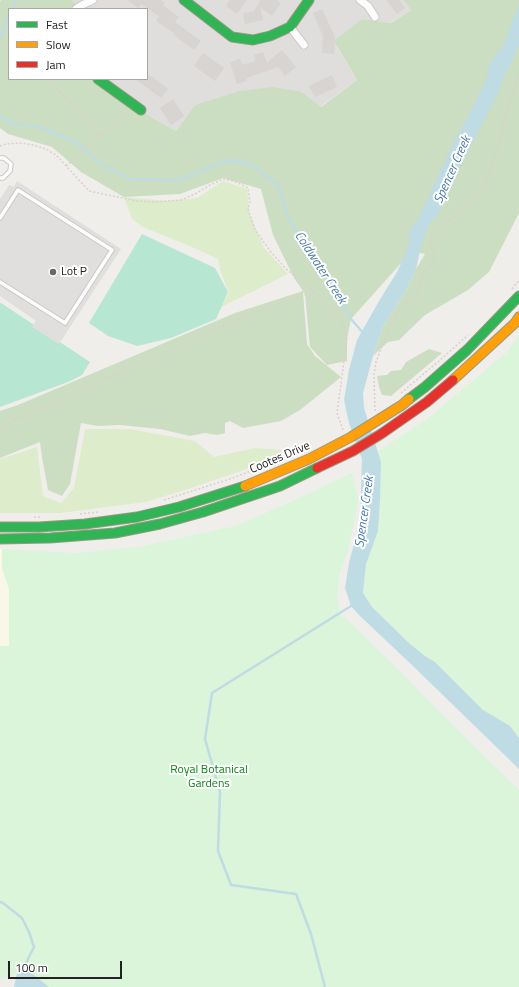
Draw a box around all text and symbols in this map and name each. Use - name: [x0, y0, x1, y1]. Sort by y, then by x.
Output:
- legend: [8, 8, 148, 80]
- text: Fast: [46, 15, 68, 34]
- text: Slow: [46, 35, 71, 54]
- text: Jam: [46, 55, 66, 74]
- water label: Spencer Creek: [431, 134, 475, 206]
- water label: Coldwater Creek: [291, 229, 349, 307]
- place label: Lot P: [61, 265, 87, 279]
- marker: Lot P: [48, 267, 58, 277]
- street label: Cootes Drive: [248, 439, 312, 477]
- water label: Spencer Creek: [352, 475, 378, 549]
- park label: Royal Botanical Gardens: [170, 763, 248, 791]
- scale bar: [10, 953, 124, 979]
- text: 100 m: [15, 958, 48, 977]

